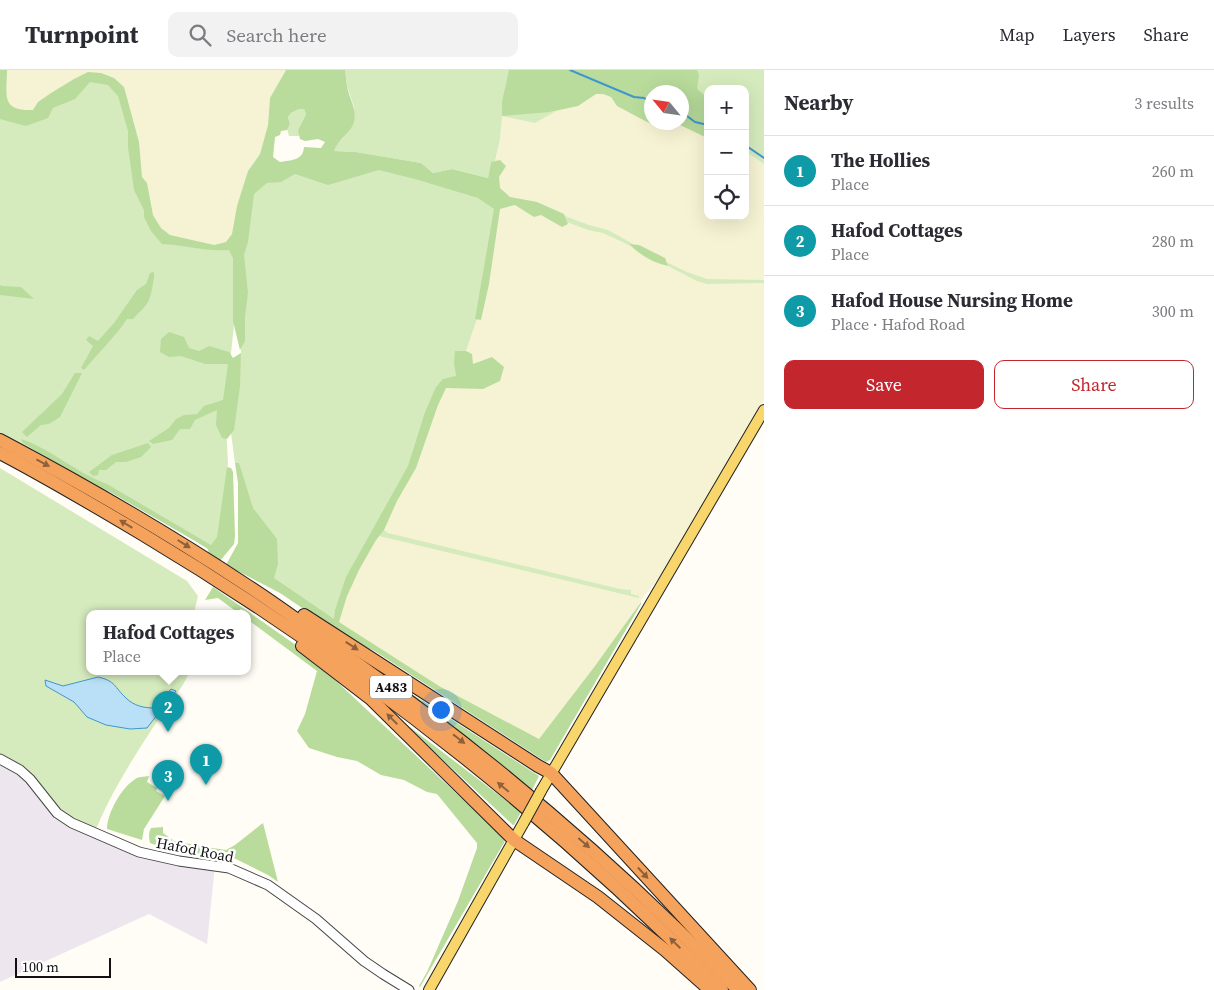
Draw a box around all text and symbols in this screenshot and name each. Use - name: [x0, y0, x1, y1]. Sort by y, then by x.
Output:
- search box: [168, 12, 518, 57]
- text: Turnpoint: [25, 18, 138, 51]
- icon: search: [186, 21, 214, 49]
- text: Search here: [226, 22, 327, 48]
- text: Map: [999, 22, 1034, 47]
- text: Layers: [1062, 22, 1115, 47]
- text: Share: [1143, 22, 1189, 47]
- north arrow: [644, 85, 689, 130]
- map controls: [704, 85, 749, 220]
- button: +: [704, 85, 749, 130]
- text: Nearby: [784, 88, 854, 117]
- text: 3 results: [1134, 92, 1194, 114]
- button: −: [704, 130, 749, 175]
- text: The Hollies: [831, 147, 930, 173]
- text: 1: [796, 160, 804, 182]
- text: 260 m: [1152, 160, 1194, 182]
- text: Place: [831, 173, 869, 195]
- button: locate: [704, 175, 749, 220]
- text: Hafod Cottages: [831, 217, 963, 243]
- text: 2: [796, 230, 804, 252]
- text: 280 m: [1152, 230, 1194, 252]
- text: Place: [831, 243, 869, 265]
- text: Hafod House Nursing Home: [831, 287, 1073, 313]
- text: 3: [796, 300, 804, 322]
- text: 300 m: [1152, 300, 1194, 322]
- text: Place · Hafod Road: [831, 313, 965, 335]
- button: Save: [784, 360, 984, 409]
- button: Share: [994, 360, 1194, 409]
- one-way arrow: [36, 459, 50, 467]
- one-way arrow: [119, 520, 132, 529]
- one-way arrow: [177, 540, 190, 549]
- popup: [86, 610, 251, 675]
- text: Hafod Cottages: [103, 619, 234, 645]
- one-way arrow: [345, 641, 359, 651]
- text: Place: [103, 645, 141, 667]
- road number: A483: [370, 676, 412, 698]
- pin: 2: [152, 691, 184, 732]
- your location: [428, 697, 454, 723]
- one-way arrow: [386, 714, 398, 726]
- one-way arrow: [452, 734, 466, 744]
- pin: 1: [190, 744, 222, 785]
- pin: 3: [152, 760, 184, 801]
- one-way arrow: [497, 781, 509, 793]
- street label: Hafod Road: [155, 832, 236, 867]
- one-way arrow: [578, 837, 591, 848]
- one-way arrow: [637, 867, 648, 880]
- one-way arrow: [669, 938, 681, 950]
- scale bar: [15, 955, 111, 978]
- text: 100 m: [22, 957, 59, 977]

